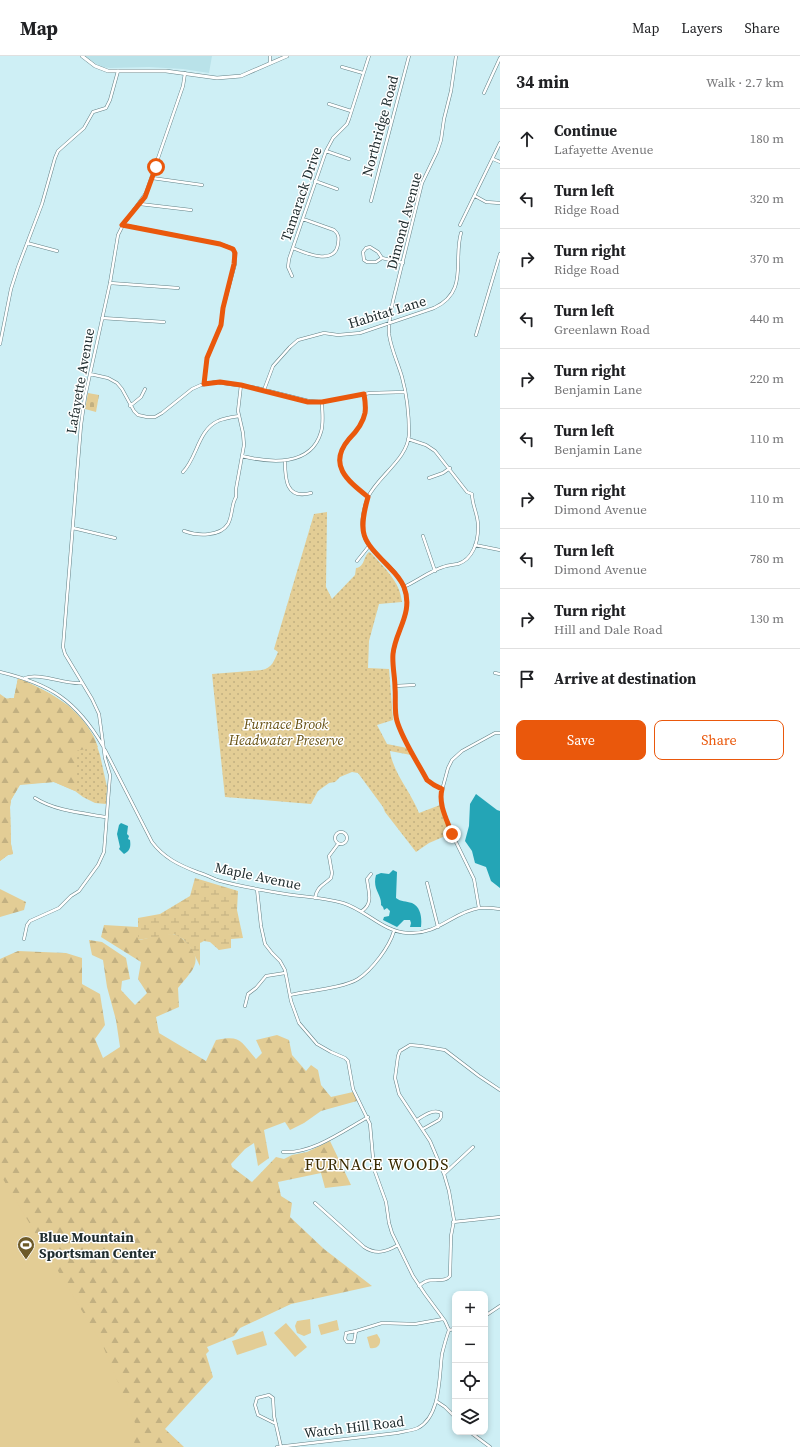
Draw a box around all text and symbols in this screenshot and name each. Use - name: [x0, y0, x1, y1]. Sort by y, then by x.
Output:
- text: Map: [20, 15, 58, 41]
- text: Map: [632, 18, 659, 38]
- text: Layers: [681, 18, 723, 38]
- text: Share: [745, 18, 780, 38]
- text: 34 min: [516, 70, 569, 94]
- street label: Northridge Road: [357, 73, 403, 179]
- text: Walk · 2.7 km: [706, 74, 784, 91]
- text: Continue: [554, 120, 617, 141]
- icon: ahead: [516, 128, 538, 150]
- text: 180 m: [750, 130, 784, 147]
- text: Lafayette Avenue: [554, 141, 653, 158]
- street label: Tamarack Drive: [275, 144, 327, 244]
- route start: [147, 158, 165, 176]
- street label: Dimond Avenue: [381, 170, 427, 272]
- text: Turn left: [554, 180, 614, 201]
- icon: left: [516, 188, 538, 210]
- text: 320 m: [750, 190, 784, 207]
- text: Ridge Road: [554, 201, 619, 218]
- text: Turn right: [554, 240, 626, 261]
- icon: right: [516, 248, 538, 270]
- text: 370 m: [750, 250, 784, 267]
- text: Ridge Road: [554, 261, 619, 278]
- street label: Habitat Lane: [346, 291, 428, 333]
- text: Turn left: [554, 300, 614, 321]
- icon: left: [516, 308, 538, 330]
- text: 440 m: [750, 310, 784, 327]
- text: Greenlawn Road: [554, 321, 650, 338]
- street label: Lafayette Avenue: [61, 327, 99, 435]
- text: Turn right: [554, 360, 626, 381]
- icon: right: [516, 368, 538, 390]
- text: 220 m: [750, 370, 784, 387]
- text: Benjamin Lane: [554, 381, 642, 398]
- text: Turn left: [554, 420, 614, 441]
- icon: left: [516, 428, 538, 450]
- text: 110 m: [750, 430, 784, 447]
- text: Benjamin Lane: [554, 441, 642, 458]
- text: Turn right: [554, 480, 626, 501]
- icon: right: [516, 488, 538, 510]
- text: 110 m: [750, 490, 784, 507]
- text: Dimond Avenue: [554, 501, 647, 518]
- text: Turn left: [554, 540, 614, 561]
- icon: left: [516, 548, 538, 570]
- text: 780 m: [750, 550, 784, 567]
- text: Dimond Avenue: [554, 561, 647, 578]
- text: Turn right: [554, 600, 626, 621]
- icon: right: [516, 608, 538, 630]
- text: 130 m: [750, 610, 784, 627]
- text: Hill and Dale Road: [554, 621, 663, 638]
- icon: arrive: [516, 668, 538, 690]
- text: Arrive at destination: [554, 668, 696, 689]
- park label: Furnace Brook Headwater Preserve: [228, 714, 344, 750]
- button: Save: [516, 720, 646, 760]
- button: Share: [654, 720, 784, 760]
- route end: [443, 825, 461, 843]
- street label: Maple Avenue: [213, 857, 303, 895]
- district label: FURNACE WOODS: [305, 1153, 449, 1175]
- place label: Blue Mountain Sportsman Center: [39, 1227, 157, 1263]
- sports icon: Blue Mountain Sportsman Center: [16, 1235, 36, 1260]
- map controls: [452, 1291, 488, 1435]
- button: +: [452, 1291, 488, 1327]
- button: −: [452, 1327, 488, 1363]
- button: locate: [452, 1363, 488, 1399]
- button: layers: [452, 1399, 488, 1435]
- street label: Watch Hill Road: [303, 1411, 405, 1443]

